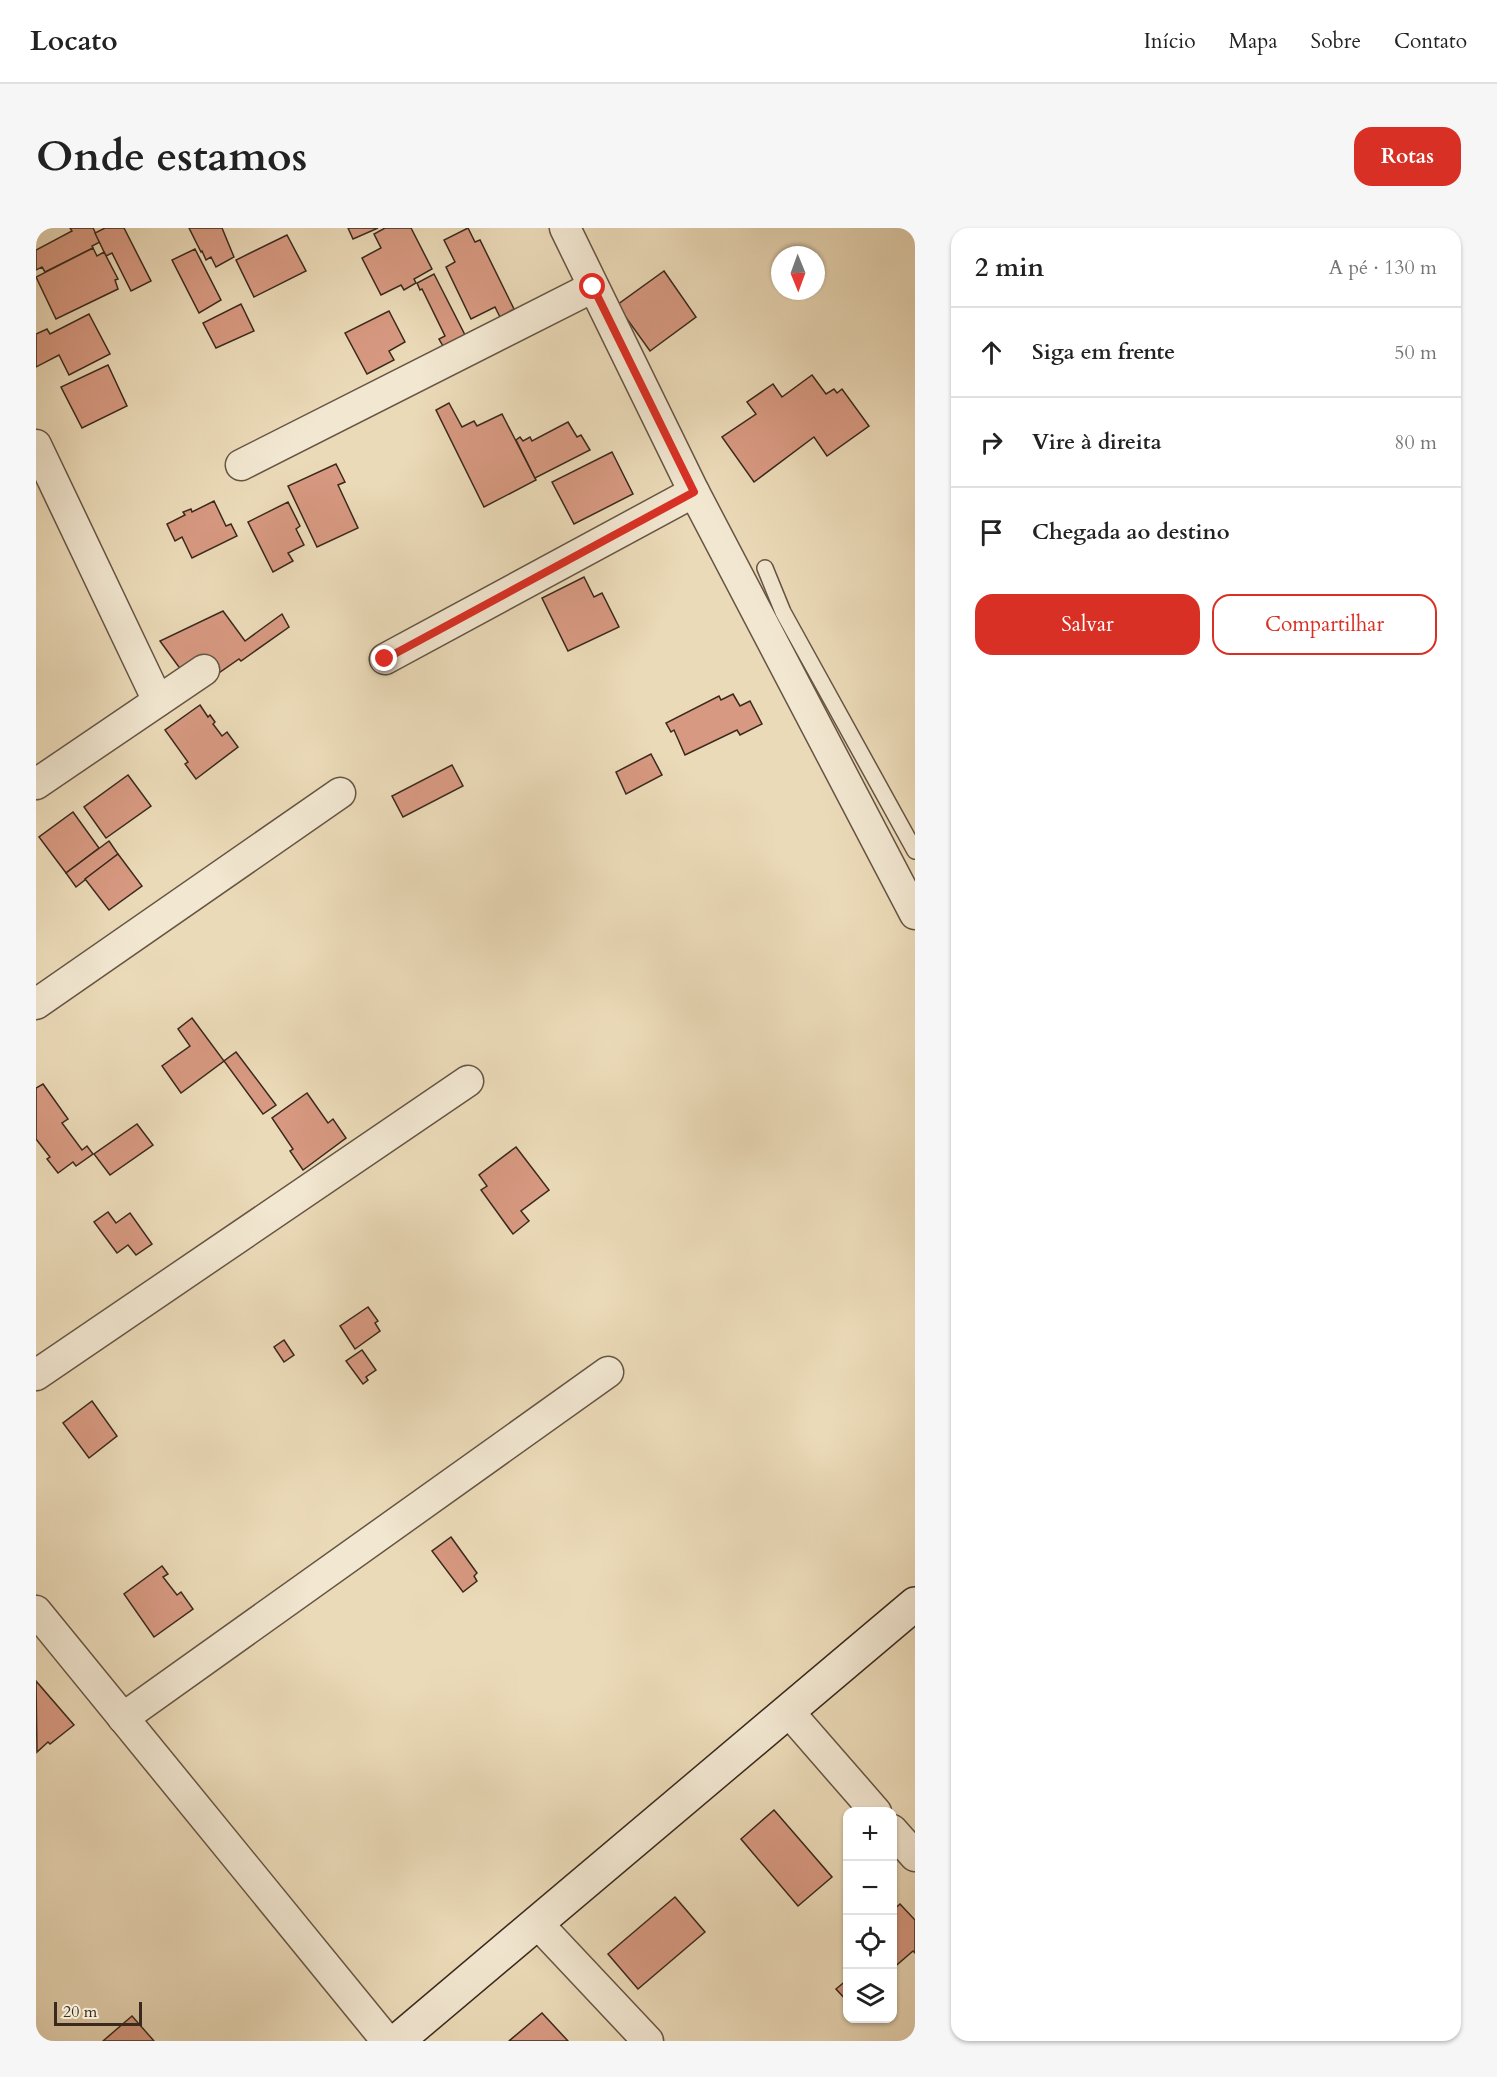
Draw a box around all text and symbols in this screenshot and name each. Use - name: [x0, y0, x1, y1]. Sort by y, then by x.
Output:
- text: Locato: [30, 22, 118, 60]
- text: Início: [1144, 27, 1196, 56]
- text: Mapa: [1229, 27, 1278, 56]
- text: Sobre: [1311, 27, 1361, 56]
- text: Contato: [1394, 27, 1467, 56]
- button: Rotas: [1354, 127, 1461, 186]
- text: Onde estamos: [36, 128, 307, 185]
- north arrow: [771, 246, 825, 300]
- text: 2 min: [975, 250, 1044, 285]
- text: A pé · 130 m: [1329, 254, 1437, 281]
- route start: [579, 273, 605, 299]
- icon: ahead: [975, 336, 1008, 369]
- text: Siga em frente: [1032, 337, 1175, 367]
- text: 50 m: [1394, 339, 1437, 366]
- icon: right: [975, 426, 1008, 459]
- text: Vire à direita: [1032, 427, 1162, 457]
- text: 80 m: [1394, 429, 1437, 456]
- icon: arrive: [975, 516, 1008, 549]
- text: Chegada ao destino: [1032, 517, 1230, 547]
- button: Salvar: [975, 594, 1200, 655]
- button: Compartilhar: [1212, 594, 1437, 655]
- route end: [371, 645, 397, 671]
- map controls: [843, 1807, 897, 2023]
- button: +: [843, 1807, 897, 1861]
- button: −: [843, 1861, 897, 1915]
- button: locate: [843, 1915, 897, 1969]
- button: layers: [843, 1969, 897, 2023]
- scale bar: [54, 1999, 142, 2026]
- text: 20 m: [63, 2001, 97, 2023]

